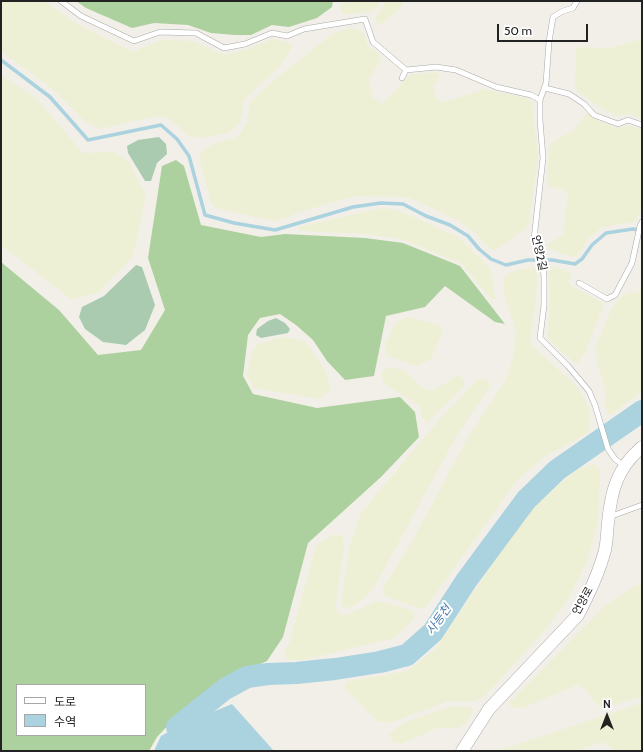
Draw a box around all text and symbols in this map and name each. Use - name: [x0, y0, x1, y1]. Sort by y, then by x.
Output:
- scale bar: [499, 16, 590, 42]
- text: 50 m: [504, 23, 532, 38]
- street label: 언양2길: [529, 234, 549, 272]
- street label: 언양로: [570, 585, 596, 617]
- water label: 사등천: [423, 602, 455, 638]
- legend: [16, 684, 146, 736]
- text: 도로: [54, 694, 76, 709]
- north arrow: [587, 696, 627, 736]
- text: N: [603, 697, 611, 711]
- text: 수역: [54, 714, 76, 729]

